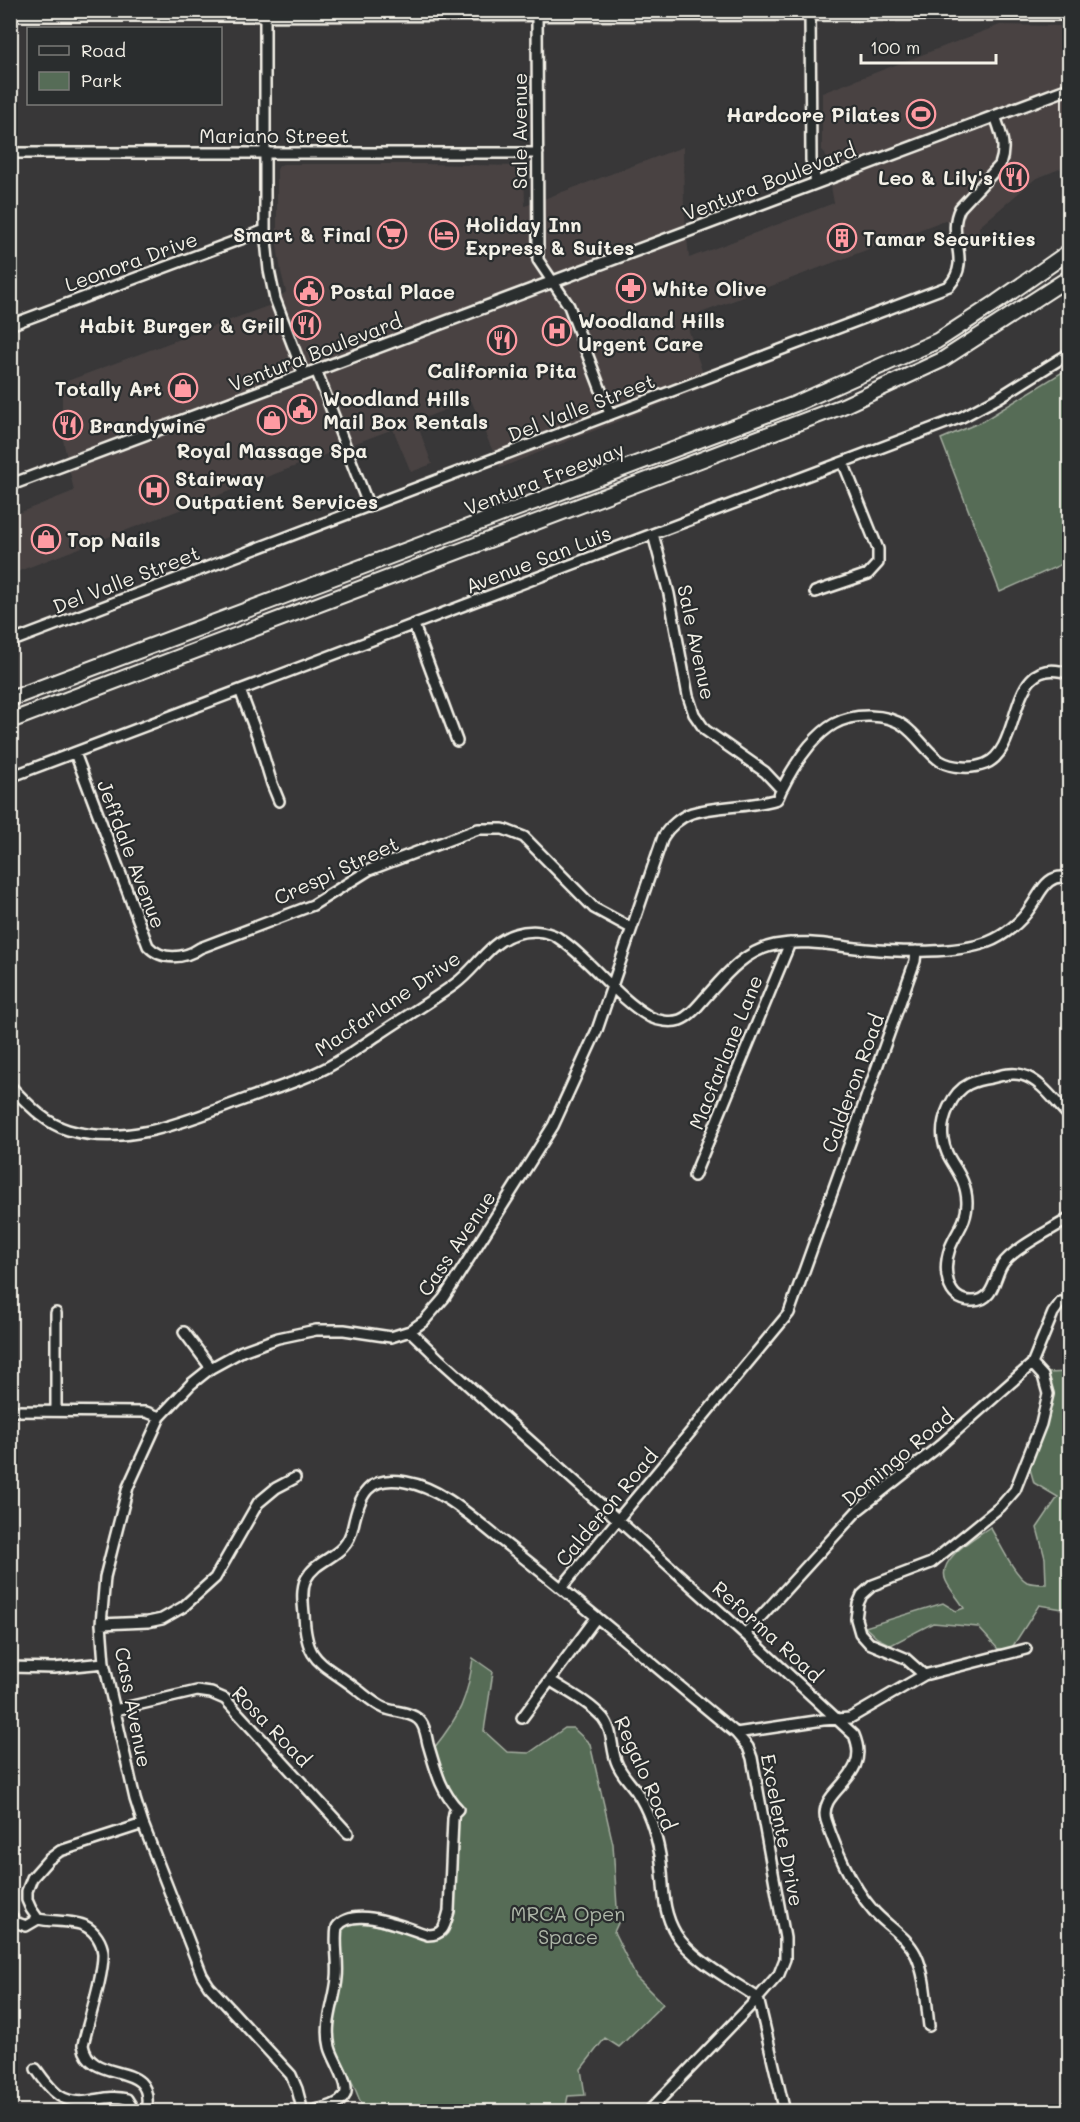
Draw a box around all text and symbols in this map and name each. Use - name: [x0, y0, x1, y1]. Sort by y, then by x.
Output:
- legend: [27, 27, 222, 105]
- scale bar: [861, 27, 996, 65]
- text: 100 m: [870, 35, 920, 59]
- text: Road: [81, 38, 126, 62]
- text: Park: [81, 68, 122, 92]
- street label: Sale Avenue: [506, 73, 532, 189]
- sports icon: Hardcore Pilates: [905, 98, 937, 130]
- place label: Hardcore Pilates: [726, 101, 900, 127]
- street label: Mariano Street: [199, 122, 349, 148]
- street label: Ventura Boulevard: [679, 136, 859, 226]
- restaurant icon: Leo & Lily's: [998, 161, 1030, 193]
- place label: Leo & Lily's: [878, 164, 993, 190]
- place label: Holiday Inn Express & Suites: [465, 211, 634, 260]
- supermarket icon: Smart & Final: [376, 218, 408, 250]
- hotel icon: Holiday Inn Express & Suites: [428, 219, 460, 251]
- place label: Smart & Final: [233, 221, 371, 247]
- building icon: Tamar Securities: [826, 222, 858, 254]
- street label: Leonora Drive: [61, 225, 201, 297]
- place label: Tamar Securities: [863, 225, 1036, 251]
- pharmacy icon: White Olive: [615, 272, 647, 304]
- public building icon: Postal Place: [293, 275, 325, 307]
- place label: White Olive: [652, 275, 767, 301]
- place label: Postal Place: [330, 278, 455, 304]
- street label: Ventura Boulevard: [225, 307, 405, 397]
- place label: Woodland Hills Urgent Care: [578, 307, 725, 356]
- restaurant icon: Habit Burger & Grill: [290, 309, 322, 341]
- place label: Habit Burger & Grill: [79, 312, 285, 338]
- hospital icon: Woodland Hills Urgent Care: [541, 315, 573, 347]
- restaurant icon: California Pita: [486, 324, 518, 356]
- place label: California Pita: [427, 357, 577, 383]
- street label: Del Valle Street: [504, 367, 658, 447]
- shop icon: Totally Art: [167, 372, 199, 404]
- place label: Totally Art: [55, 375, 162, 401]
- place label: Woodland Hills Mail Box Rentals: [323, 385, 488, 434]
- public building icon: Woodland Hills Mail Box Rentals: [286, 393, 318, 425]
- shop icon: Royal Massage Spa: [256, 404, 288, 436]
- restaurant icon: Brandywine: [52, 409, 84, 441]
- place label: Brandywine: [89, 412, 206, 438]
- street label: Ventura Freeway: [460, 436, 628, 520]
- place label: Royal Massage Spa: [176, 437, 368, 463]
- place label: Stairway Outpatient Services: [175, 465, 378, 514]
- hospital icon: Stairway Outpatient Services: [138, 474, 170, 506]
- street label: Avenue San Luis: [461, 519, 615, 599]
- shop icon: Top Nails: [30, 523, 62, 555]
- place label: Top Nails: [67, 526, 160, 552]
- street label: Del Valle Street: [49, 539, 203, 619]
- street label: Sale Avenue: [672, 582, 722, 702]
- street label: Jeffdale Avenue: [92, 776, 172, 932]
- street label: Crespi Street: [269, 830, 403, 910]
- street label: Macfarlane Drive: [309, 945, 465, 1061]
- street label: Macfarlane Lane: [682, 971, 768, 1133]
- street label: Calderon Road: [815, 1010, 889, 1156]
- street label: Cass Avenue: [411, 1185, 501, 1301]
- street label: Domingo Road: [836, 1403, 958, 1511]
- street label: Calderon Road: [549, 1443, 663, 1571]
- street label: Reforma Road: [707, 1575, 829, 1687]
- street label: Cass Avenue: [110, 1645, 158, 1769]
- street label: Rosa Road: [227, 1680, 317, 1772]
- street label: Regalo Road: [609, 1712, 683, 1834]
- street label: Excelente Drive: [755, 1752, 811, 1908]
- park label: MRCA Open Space: [511, 1900, 625, 1949]

